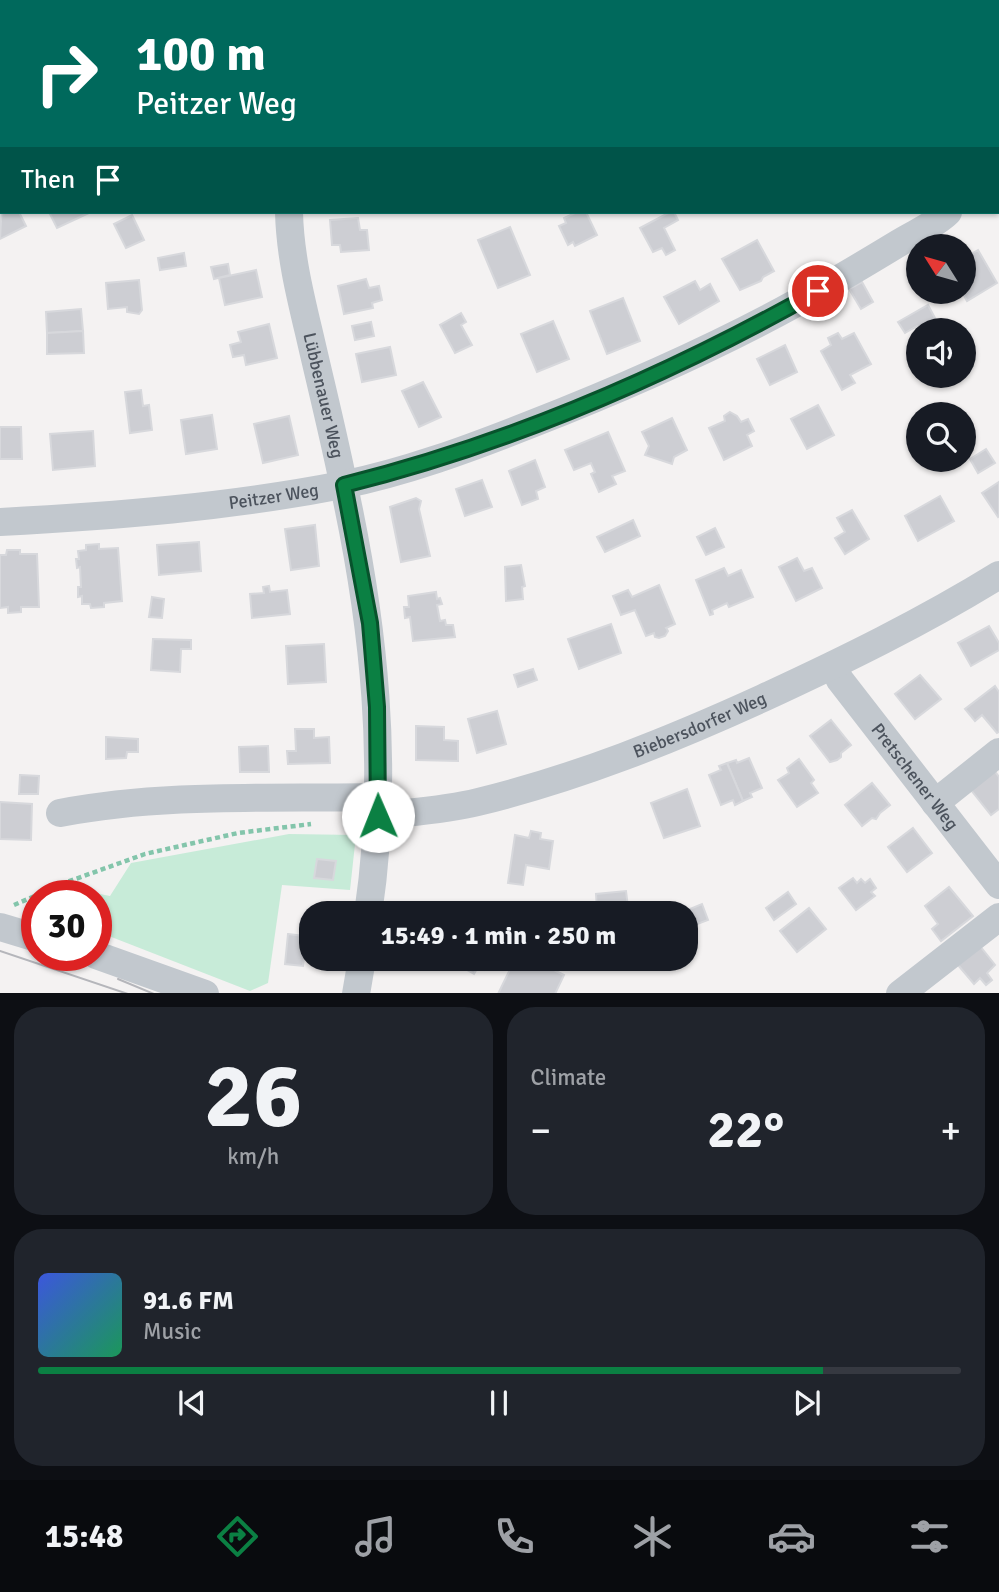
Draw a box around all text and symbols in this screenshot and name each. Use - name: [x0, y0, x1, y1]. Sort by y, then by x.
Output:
- text: 100 m: [136, 24, 266, 84]
- icon: right: [21, 28, 112, 119]
- text: Peitzer Weg: [136, 84, 297, 123]
- icon: arrive: [89, 161, 127, 199]
- text: Then: [21, 164, 75, 196]
- north arrow: [906, 234, 976, 304]
- map controls: [906, 234, 976, 472]
- pin: [788, 261, 848, 321]
- icon: arrive: [799, 272, 837, 310]
- button: sound: [906, 318, 976, 388]
- street label: Lübbenauer Weg: [298, 330, 349, 460]
- button: search: [906, 402, 976, 472]
- street label: Peitzer Weg: [227, 479, 320, 514]
- street label: Biebersdorfer Weg: [630, 687, 770, 763]
- street label: Pretschener Weg: [867, 719, 963, 835]
- position arrow: [341, 779, 415, 853]
- speed limit sign: 30: [21, 880, 112, 971]
- text: 15:49 · 1 min · 250 m: [381, 920, 616, 952]
- text: 26: [204, 1040, 302, 1153]
- text: Climate: [531, 1063, 606, 1092]
- text: 22°: [707, 1098, 784, 1162]
- text: −: [531, 1107, 551, 1154]
- text: +: [940, 1107, 961, 1154]
- text: km/h: [227, 1142, 279, 1171]
- text: 91.6 FM: [143, 1285, 234, 1317]
- text: Music: [143, 1317, 201, 1346]
- icon: previous: [173, 1384, 211, 1422]
- icon: pause: [480, 1384, 518, 1422]
- icon: next: [788, 1384, 826, 1422]
- icon: directions: [213, 1512, 262, 1561]
- icon: music: [351, 1512, 400, 1561]
- icon: phone: [490, 1512, 539, 1561]
- icon: climate: [628, 1512, 677, 1561]
- icon: car: [767, 1512, 816, 1561]
- icon: filters: [905, 1512, 954, 1561]
- text: 15:48: [45, 1517, 123, 1556]

